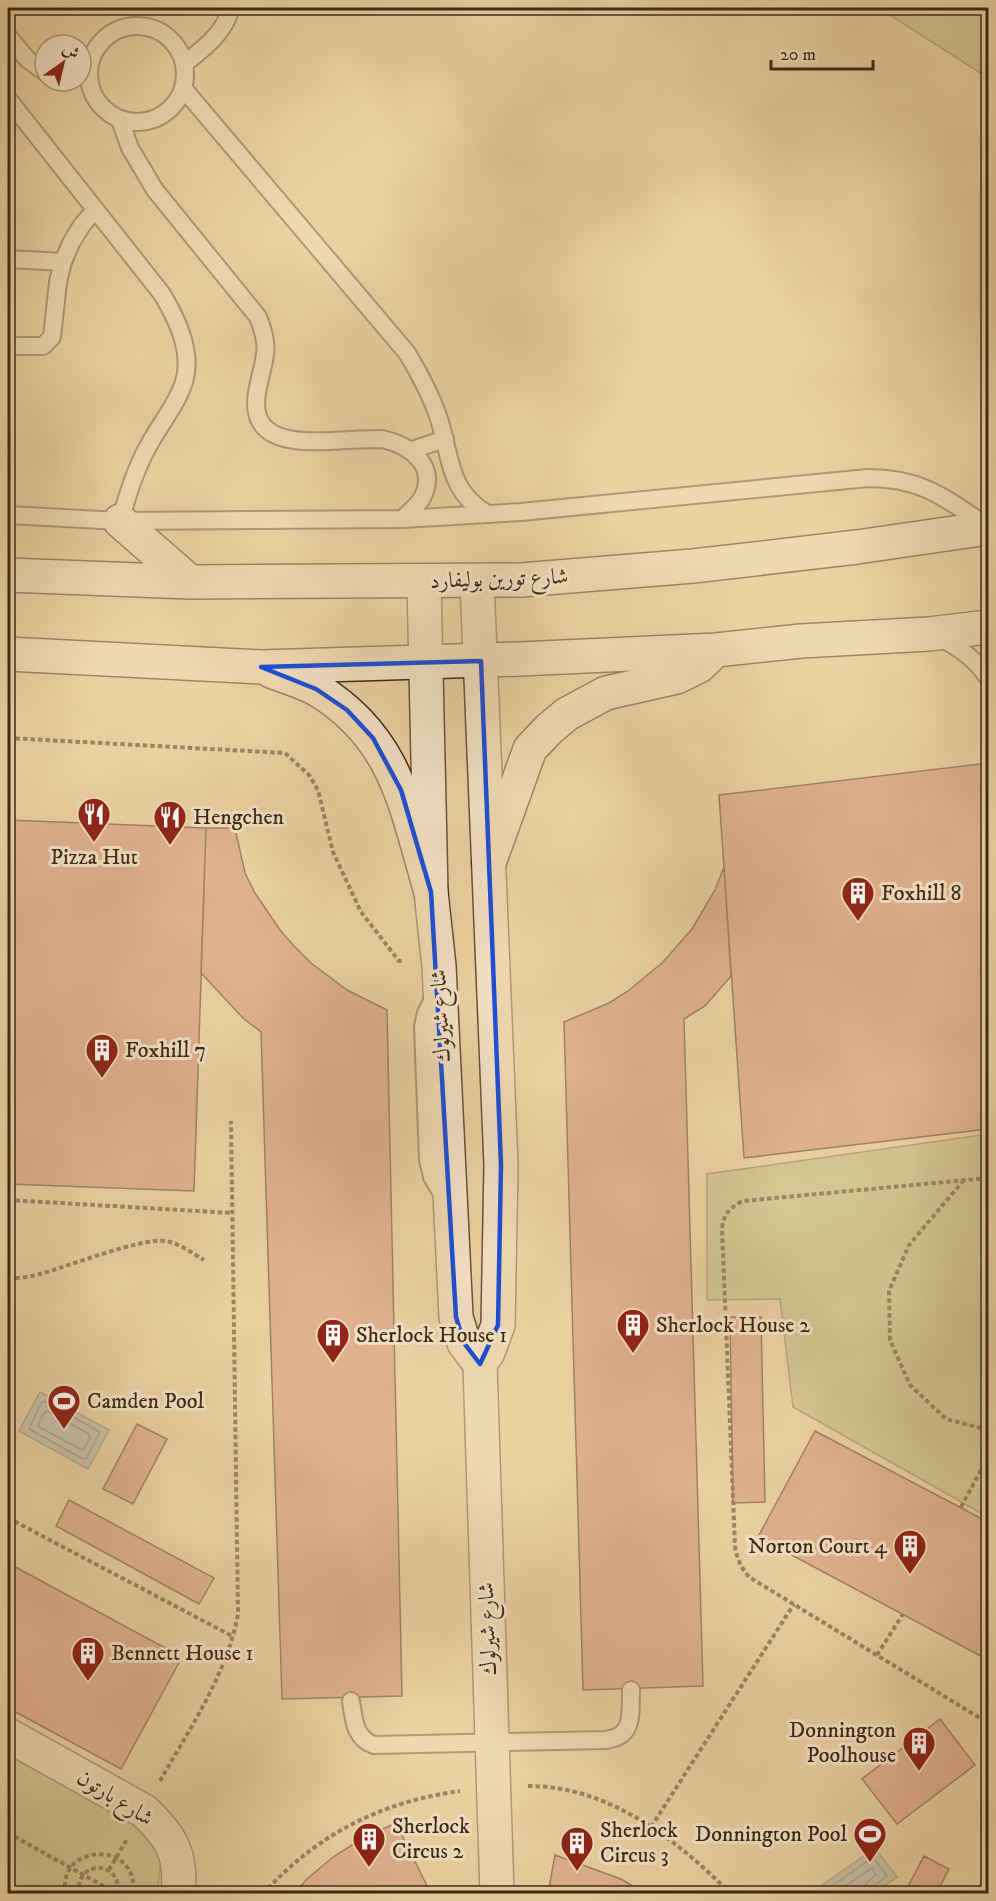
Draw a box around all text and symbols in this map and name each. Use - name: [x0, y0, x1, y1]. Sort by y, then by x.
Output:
- north arrow: [33, 33, 93, 93]
- scale bar: [771, 33, 873, 71]
- text: ش: [59, 39, 83, 64]
- text: 20 m: [780, 44, 816, 66]
- street label: شارع تورين بوليفارد: [429, 563, 569, 599]
- restaurant icon: Pizza Hut: [76, 796, 112, 843]
- restaurant icon: Hengchen: [152, 799, 188, 846]
- place label: Hengchen: [193, 804, 285, 831]
- place label: Pizza Hut: [50, 844, 138, 871]
- building icon: Foxhill 8: [840, 875, 876, 922]
- place label: Foxhill 8: [881, 880, 961, 907]
- street label: شارع شيرلوك: [425, 968, 461, 1063]
- building icon: Foxhill 7: [84, 1032, 120, 1079]
- place label: Foxhill 7: [125, 1037, 206, 1064]
- building icon: Sherlock House 2: [615, 1307, 651, 1354]
- place label: Sherlock House 2: [656, 1312, 810, 1339]
- building icon: Sherlock House 1: [315, 1317, 351, 1364]
- place label: Sherlock House 1: [356, 1322, 507, 1349]
- sports icon: Camden Pool: [46, 1383, 82, 1430]
- place label: Camden Pool: [87, 1388, 204, 1415]
- building icon: Norton Court 4: [892, 1528, 928, 1575]
- place label: Norton Court 4: [748, 1533, 888, 1560]
- street label: شارع شيرلوك: [473, 1582, 507, 1676]
- building icon: Bennett House 1: [70, 1635, 106, 1682]
- place label: Bennett House 1: [111, 1640, 254, 1667]
- place label: Donnington Poolhouse: [789, 1717, 896, 1769]
- building icon: Donnington Poolhouse: [901, 1725, 937, 1772]
- street label: شارع بارتون: [70, 1764, 158, 1835]
- place label: Sherlock Circus 2: [392, 1813, 470, 1865]
- sports icon: Donnington Pool: [852, 1816, 888, 1863]
- place label: Sherlock Circus 3: [600, 1817, 678, 1869]
- building icon: Sherlock Circus 2: [351, 1821, 387, 1868]
- place label: Donnington Pool: [695, 1821, 847, 1848]
- building icon: Sherlock Circus 3: [559, 1825, 595, 1872]

